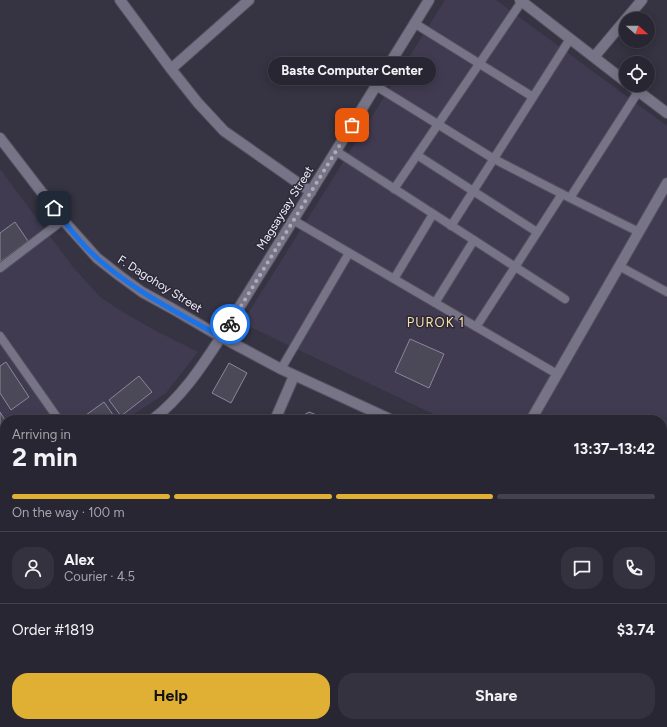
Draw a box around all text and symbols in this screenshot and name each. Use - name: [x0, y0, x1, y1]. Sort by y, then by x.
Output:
- north arrow: [619, 12, 655, 48]
- map controls: [619, 12, 655, 92]
- button: locate: [619, 56, 655, 92]
- callout: Baste Computer Center: [268, 57, 436, 85]
- text: Baste Computer Center: [281, 63, 423, 78]
- pin: [335, 108, 369, 142]
- icon: bag: [341, 114, 363, 136]
- street label: Magsaysay Street: [254, 163, 317, 252]
- pin: [37, 191, 71, 225]
- icon: home: [43, 197, 65, 219]
- street label: F. Dagohoy Street: [115, 252, 205, 316]
- courier: [210, 304, 250, 344]
- icon: bike: [219, 313, 241, 335]
- district label: PUROK 1: [407, 315, 465, 330]
- text: Arriving in: [12, 427, 71, 442]
- text: 13:37–13:42: [574, 440, 655, 458]
- text: 2 min: [12, 441, 78, 473]
- text: On the way · 100 m: [12, 505, 124, 520]
- button: person: [12, 547, 54, 589]
- button: chat: [561, 547, 603, 589]
- button: phone: [613, 547, 655, 589]
- text: Alex: [64, 551, 94, 569]
- text: Courier · 4.5: [64, 569, 135, 584]
- text: Order #1819: [12, 621, 94, 639]
- text: $3.74: [617, 621, 655, 639]
- button: Help: [12, 673, 330, 719]
- button: Share: [338, 673, 655, 719]

